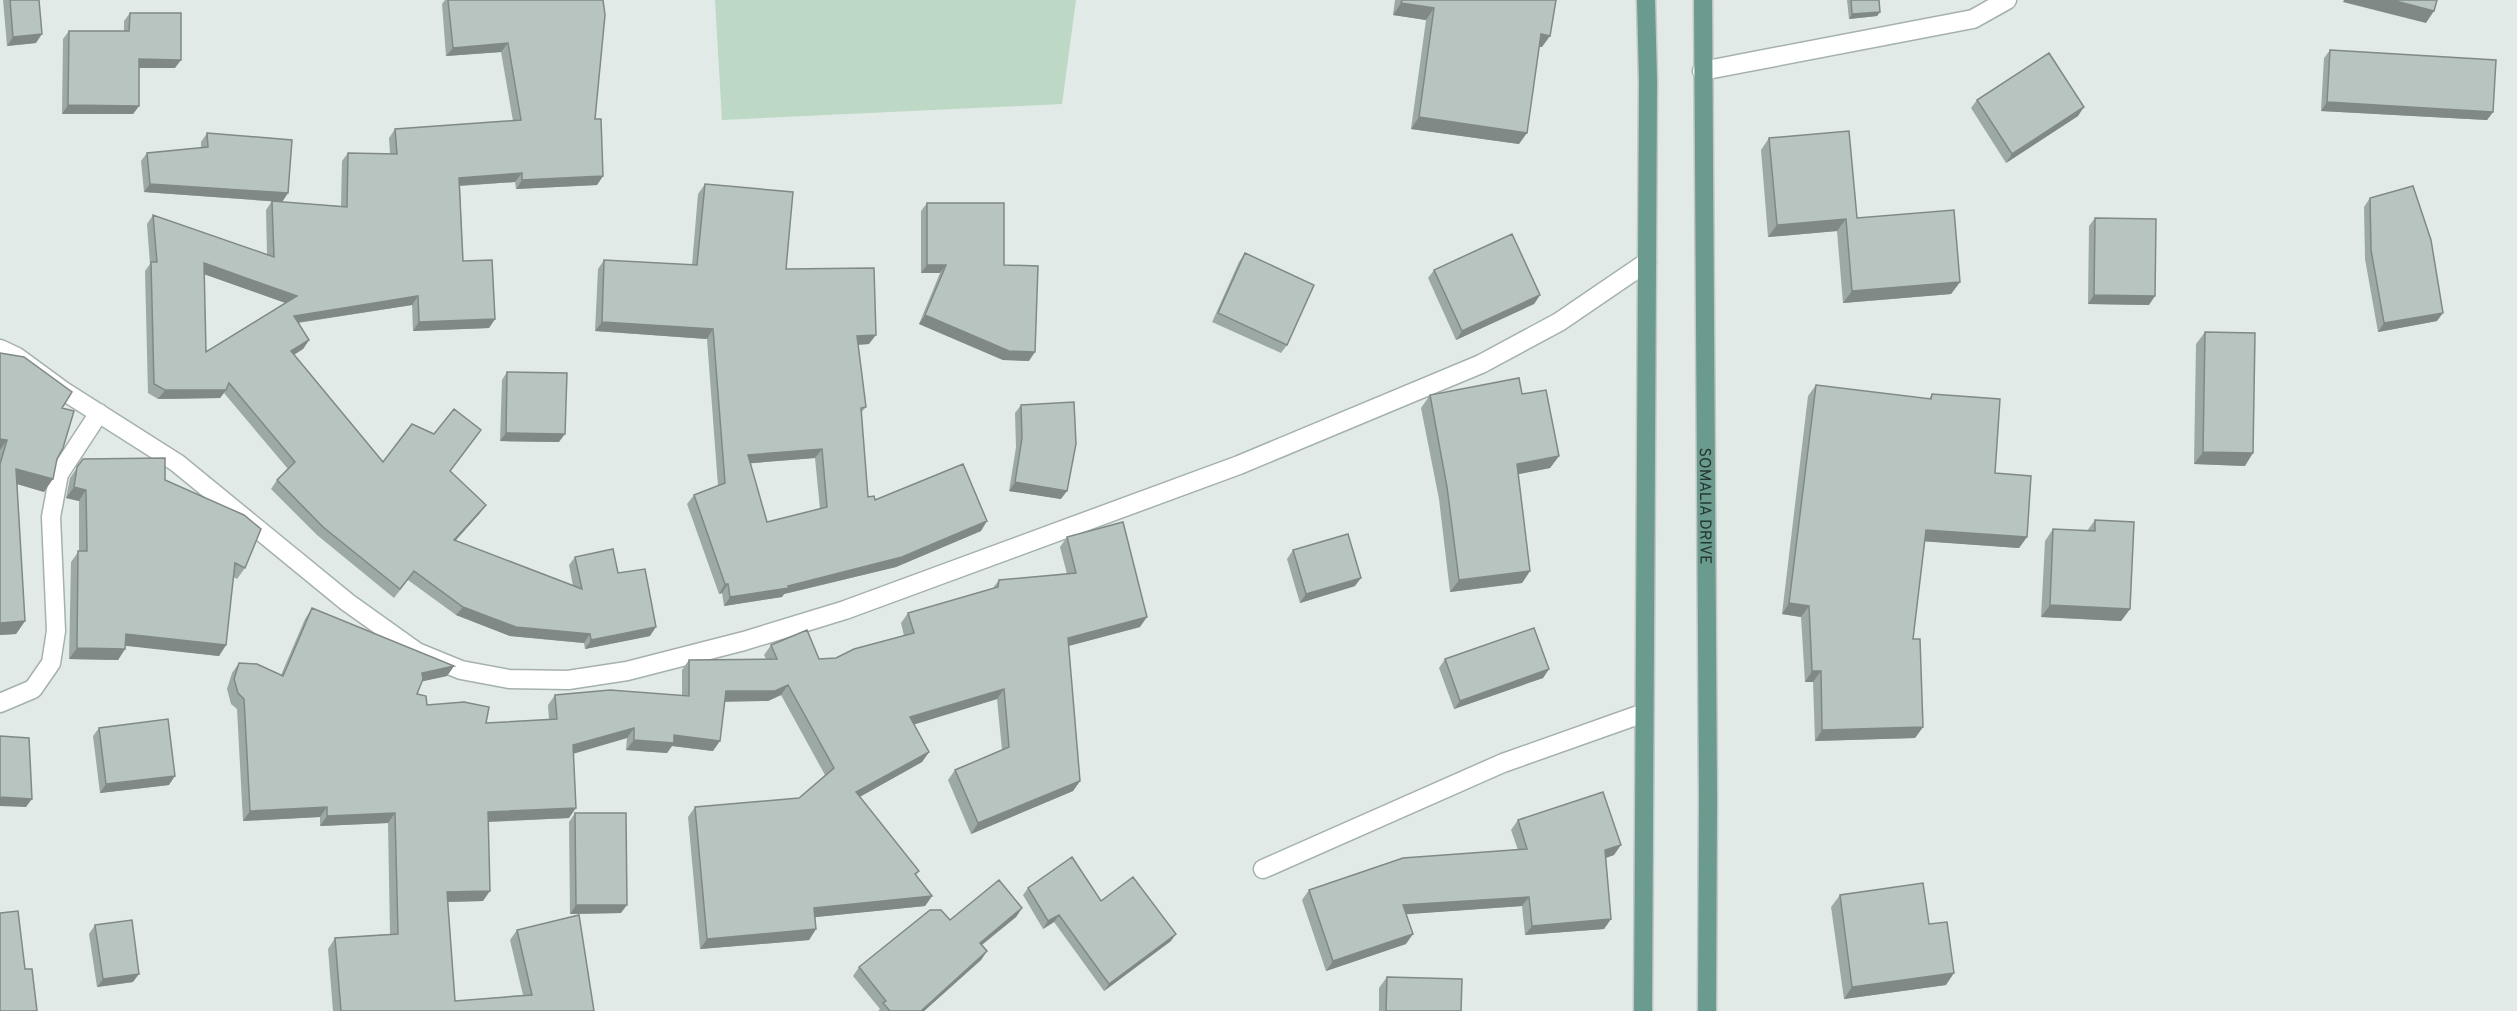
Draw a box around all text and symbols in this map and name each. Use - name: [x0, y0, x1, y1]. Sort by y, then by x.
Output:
- street label: SOMALIA DRIVE: [1694, 447, 1715, 565]

